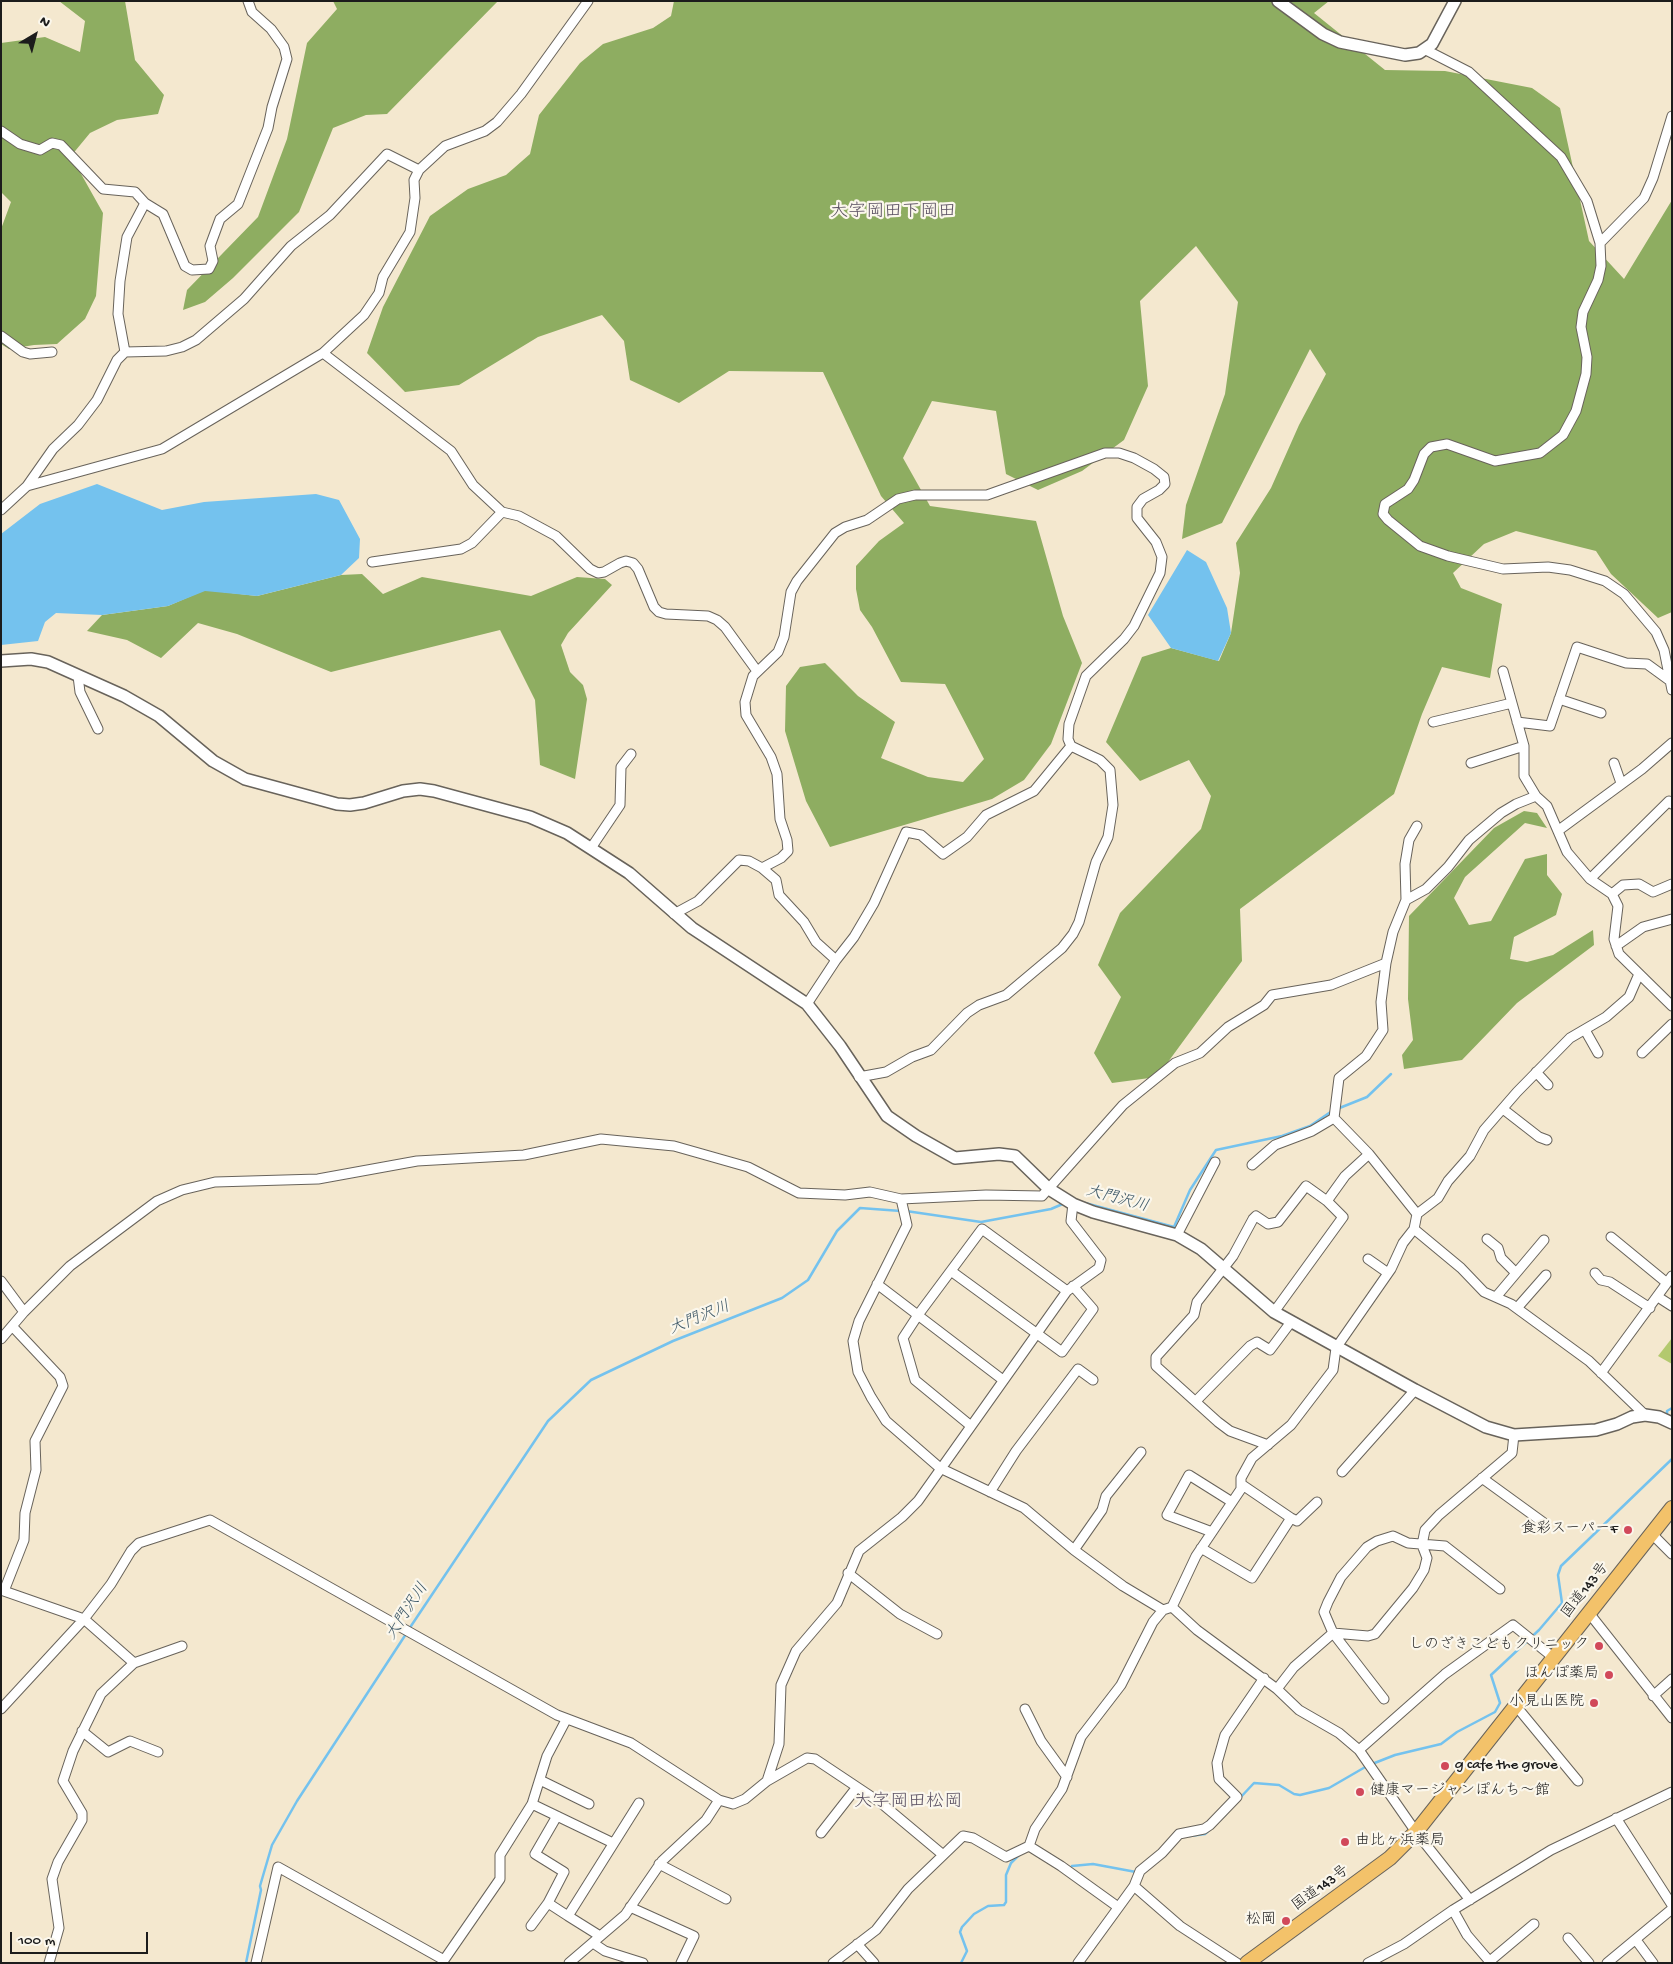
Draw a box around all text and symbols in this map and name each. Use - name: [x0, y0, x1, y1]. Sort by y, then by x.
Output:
- north arrow: [10, 10, 60, 60]
- text: N: [36, 13, 53, 32]
- district label: 大字岡田下岡田: [830, 202, 956, 224]
- water label: 大門沢川: [1084, 1182, 1150, 1218]
- water label: 大門沢川: [667, 1298, 733, 1340]
- place label: 食彩スーパーF: [1521, 1521, 1618, 1539]
- marker: 食彩スーパーF: [1622, 1524, 1634, 1536]
- street label: 国道143号: [1559, 1559, 1613, 1623]
- water label: 大門沢川: [383, 1580, 433, 1644]
- place label: しのざきこどもクリニック: [1409, 1637, 1589, 1655]
- marker: しのざきこどもクリニック: [1593, 1640, 1605, 1652]
- place label: ほんぽ薬局: [1524, 1666, 1599, 1684]
- marker: ほんぽ薬局: [1603, 1669, 1615, 1681]
- place label: 小見山医院: [1509, 1694, 1584, 1712]
- marker: 小見山医院: [1588, 1697, 1600, 1709]
- place label: g cafe the grove: [1455, 1757, 1558, 1775]
- marker: g cafe the grove: [1439, 1760, 1451, 1772]
- place label: 健康マージャンぽんち～館: [1370, 1783, 1550, 1801]
- marker: 健康マージャンぽんち～館: [1354, 1786, 1366, 1798]
- district label: 大字岡田松岡: [854, 1792, 962, 1814]
- place label: 由比ヶ浜薬局: [1355, 1833, 1445, 1851]
- marker: 由比ヶ浜薬局: [1339, 1836, 1351, 1848]
- street label: 国道143号: [1289, 1862, 1353, 1916]
- place label: 松岡: [1246, 1912, 1276, 1930]
- marker: 松岡: [1280, 1915, 1292, 1927]
- scale bar: [12, 1922, 150, 1954]
- text: 100 m: [18, 1932, 55, 1950]

